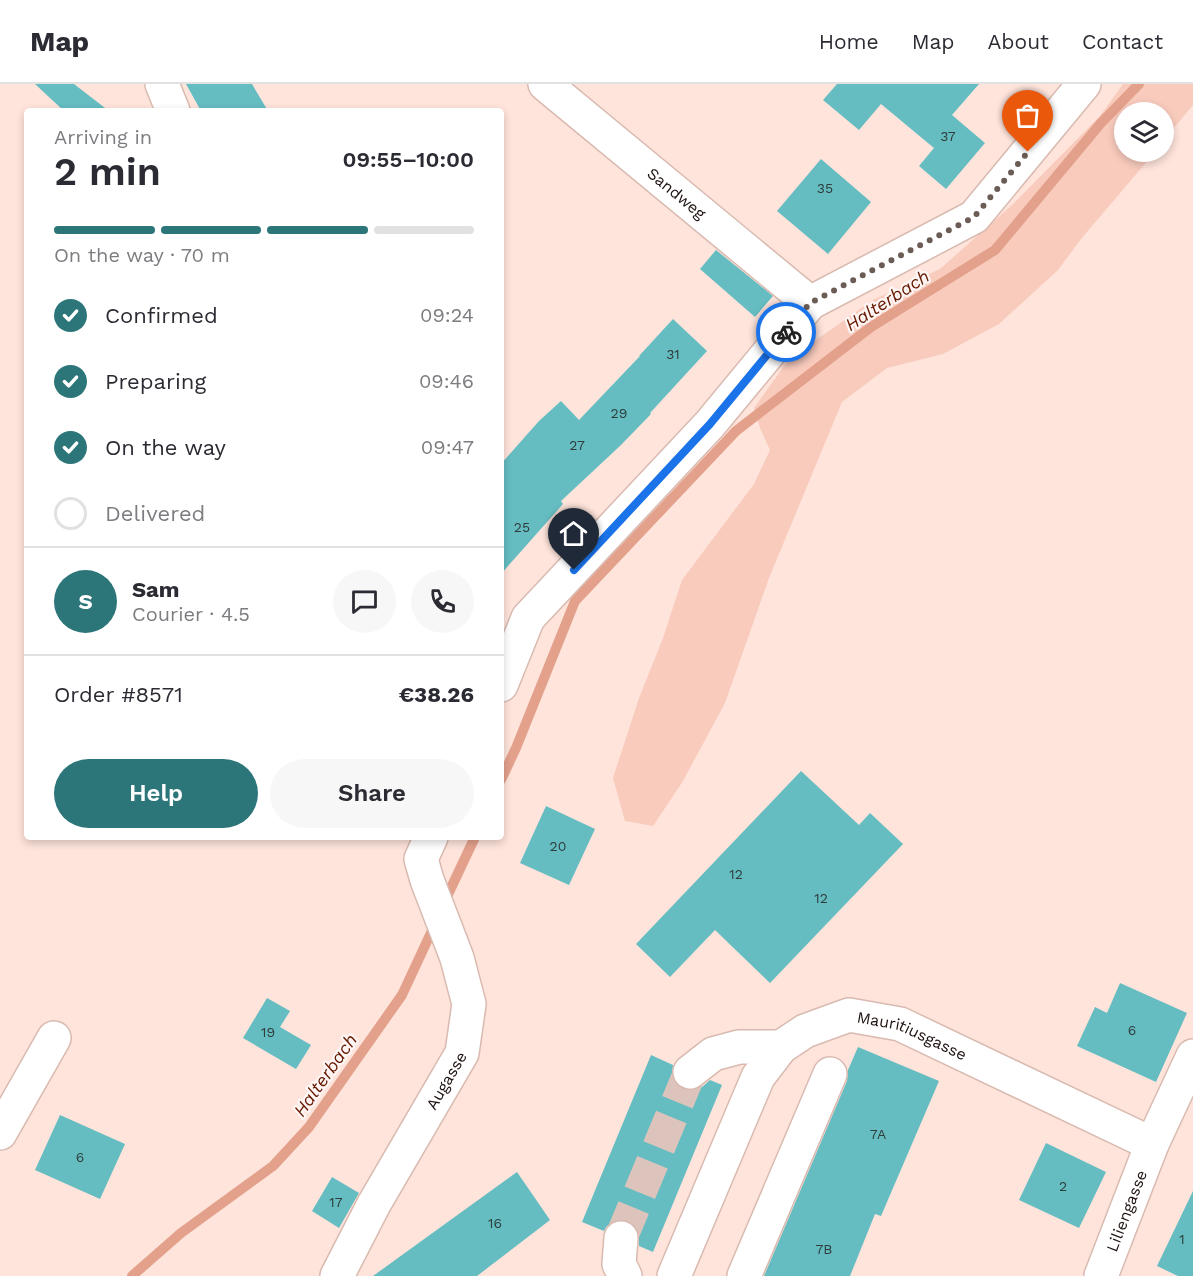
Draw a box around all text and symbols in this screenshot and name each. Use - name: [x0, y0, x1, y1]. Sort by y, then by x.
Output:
- text: Map: [30, 25, 89, 58]
- text: Home: [819, 29, 879, 54]
- text: Map: [912, 29, 955, 54]
- text: About: [988, 29, 1049, 54]
- text: Contact: [1082, 29, 1163, 54]
- pin: [1002, 90, 1053, 152]
- icon: bag: [1011, 99, 1044, 132]
- map controls: [1114, 102, 1174, 162]
- button: layers: [1114, 102, 1174, 162]
- text: Arriving in: [54, 125, 152, 149]
- house number: 37: [940, 128, 956, 144]
- text: 09:55–10:00: [342, 147, 474, 172]
- text: 2 min: [54, 149, 161, 194]
- street label: Sandweg: [644, 163, 710, 223]
- house number: 35: [817, 180, 833, 196]
- text: On the way · 70 m: [54, 243, 230, 267]
- water label: Halterbach: [841, 265, 933, 335]
- icon: check: [54, 299, 87, 332]
- courier: [756, 302, 816, 362]
- text: Confirmed: [105, 303, 218, 328]
- text: 09:24: [420, 303, 474, 327]
- icon: bike: [770, 316, 803, 349]
- house number: 31: [666, 346, 680, 362]
- icon: check: [54, 365, 87, 398]
- text: Preparing: [105, 369, 206, 394]
- text: 09:46: [419, 369, 474, 393]
- house number: 29: [611, 405, 627, 421]
- icon: check: [54, 431, 87, 464]
- text: On the way: [105, 435, 226, 460]
- text: 09:47: [421, 435, 474, 459]
- house number: 27: [569, 437, 585, 453]
- text: Delivered: [105, 501, 205, 526]
- pin: [548, 508, 599, 570]
- icon: home: [557, 517, 590, 550]
- house number: 25: [514, 519, 530, 535]
- button: chat: [333, 570, 396, 633]
- button: phone: [411, 570, 474, 633]
- text: Sam: [132, 577, 180, 602]
- text: S: [78, 589, 93, 614]
- text: Courier · 4.5: [132, 602, 250, 626]
- text: Order #8571: [54, 682, 183, 707]
- text: €38.26: [399, 682, 474, 707]
- button: Help: [54, 759, 258, 828]
- button: Share: [270, 759, 474, 828]
- house number: 20: [550, 838, 566, 854]
- house number: 12: [729, 866, 743, 882]
- house number: 12: [814, 890, 828, 906]
- street label: Mauritiusgasse: [856, 1007, 970, 1064]
- house number: 6: [1128, 1022, 1136, 1038]
- house number: 19: [261, 1024, 275, 1040]
- water label: Halterbach: [289, 1030, 361, 1120]
- street label: Augasse: [422, 1048, 470, 1113]
- house number: 7A: [870, 1126, 886, 1142]
- house number: 6: [76, 1149, 84, 1165]
- street label: Liliengasse: [1102, 1167, 1151, 1254]
- house number: 2: [1059, 1178, 1067, 1194]
- house number: 17: [329, 1194, 343, 1210]
- house number: 16: [488, 1215, 502, 1231]
- house number: 1: [1179, 1231, 1185, 1247]
- house number: 7B: [816, 1241, 833, 1257]

